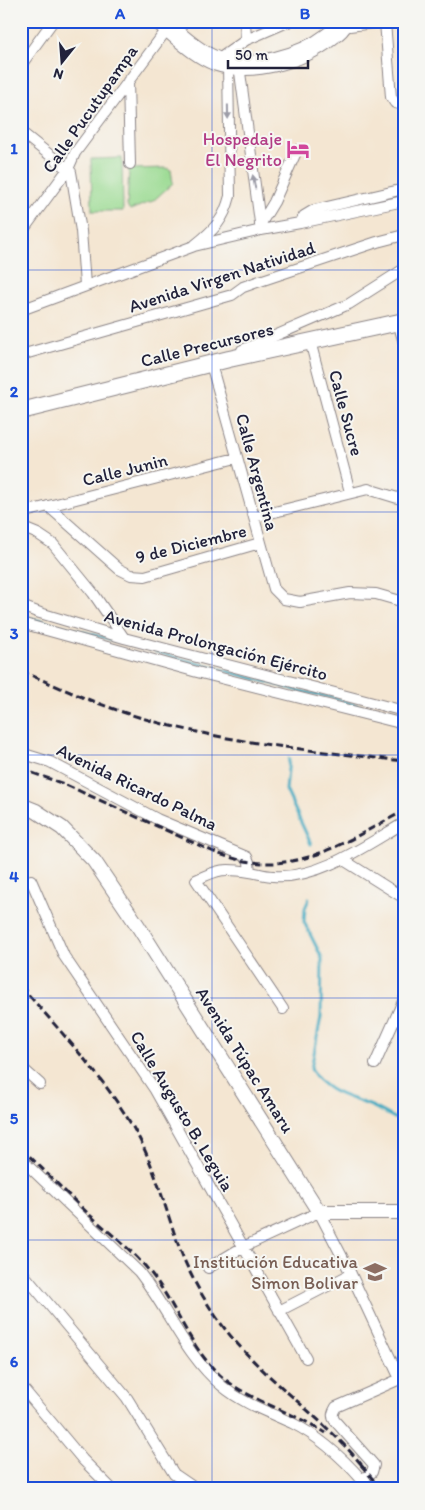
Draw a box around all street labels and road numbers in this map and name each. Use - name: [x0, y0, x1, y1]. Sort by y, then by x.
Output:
- street label: Calle Pucutupampa: [38, 40, 143, 177]
- street label: Avenida Virgen Natividad: [126, 236, 318, 318]
- street label: Calle Precursores: [138, 318, 276, 372]
- street label: Calle Sucre: [324, 368, 368, 458]
- street label: Calle Argentina: [231, 411, 283, 533]
- street label: Calle Junin: [80, 449, 170, 491]
- street label: 9 de Diciembre: [133, 520, 249, 568]
- street label: Avenida Prolongación Ejército: [102, 605, 330, 685]
- street label: Avenida Ricardo Palma: [53, 739, 221, 835]
- street label: Avenida Túpac Amaru: [191, 983, 299, 1137]
- street label: Calle Augusto B. Leguia: [125, 1027, 239, 1196]

